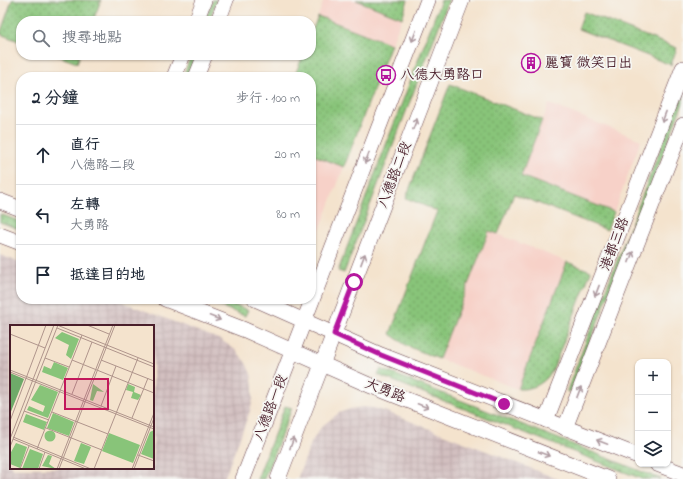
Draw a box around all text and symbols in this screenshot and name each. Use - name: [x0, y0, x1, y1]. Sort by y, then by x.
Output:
- search box: [16, 16, 316, 60]
- icon: search: [30, 27, 52, 49]
- text: 搜尋地點: [62, 27, 122, 49]
- one-way arrow: [410, 30, 418, 42]
- building icon: 麗寶 微笑日出: [520, 52, 542, 74]
- place label: 麗寶 微笑日出: [545, 53, 633, 74]
- bus stop icon: 八德大勇路口: [375, 64, 397, 86]
- place label: 八德大勇路口: [400, 65, 484, 86]
- text: 2 分鐘: [32, 86, 79, 111]
- text: 步行 · 100 m: [236, 89, 300, 108]
- one-way arrow: [659, 111, 667, 123]
- one-way arrow: [411, 119, 419, 131]
- text: 直行: [70, 134, 100, 156]
- street label: 八德路二段: [373, 139, 417, 211]
- icon: ahead: [32, 144, 54, 166]
- text: 20 m: [275, 145, 300, 164]
- one-way arrow: [363, 151, 371, 163]
- text: 八德路二段: [70, 156, 135, 175]
- text: 左轉: [70, 194, 100, 216]
- icon: left: [32, 204, 54, 226]
- text: 80 m: [276, 205, 300, 224]
- street label: 港都三路: [595, 214, 635, 274]
- text: 大勇路: [70, 216, 109, 235]
- one-way arrow: [628, 252, 636, 264]
- one-way arrow: [359, 253, 367, 265]
- icon: arrive: [32, 264, 54, 286]
- text: 抵達目的地: [70, 264, 145, 286]
- route start: [345, 273, 363, 291]
- one-way arrow: [592, 284, 600, 296]
- one-way arrow: [208, 315, 220, 323]
- inset map: [10, 325, 154, 469]
- map controls: [635, 359, 671, 467]
- button: +: [635, 359, 671, 395]
- street label: 八德路一段: [249, 372, 293, 444]
- street label: 大勇路: [362, 373, 408, 409]
- one-way arrow: [576, 386, 584, 398]
- route end: [495, 395, 513, 413]
- button: −: [635, 395, 671, 431]
- one-way arrow: [416, 403, 428, 411]
- button: layers: [635, 431, 671, 467]
- one-way arrow: [289, 437, 296, 449]
- one-way arrow: [596, 438, 608, 446]
- one-way arrow: [537, 450, 549, 458]

